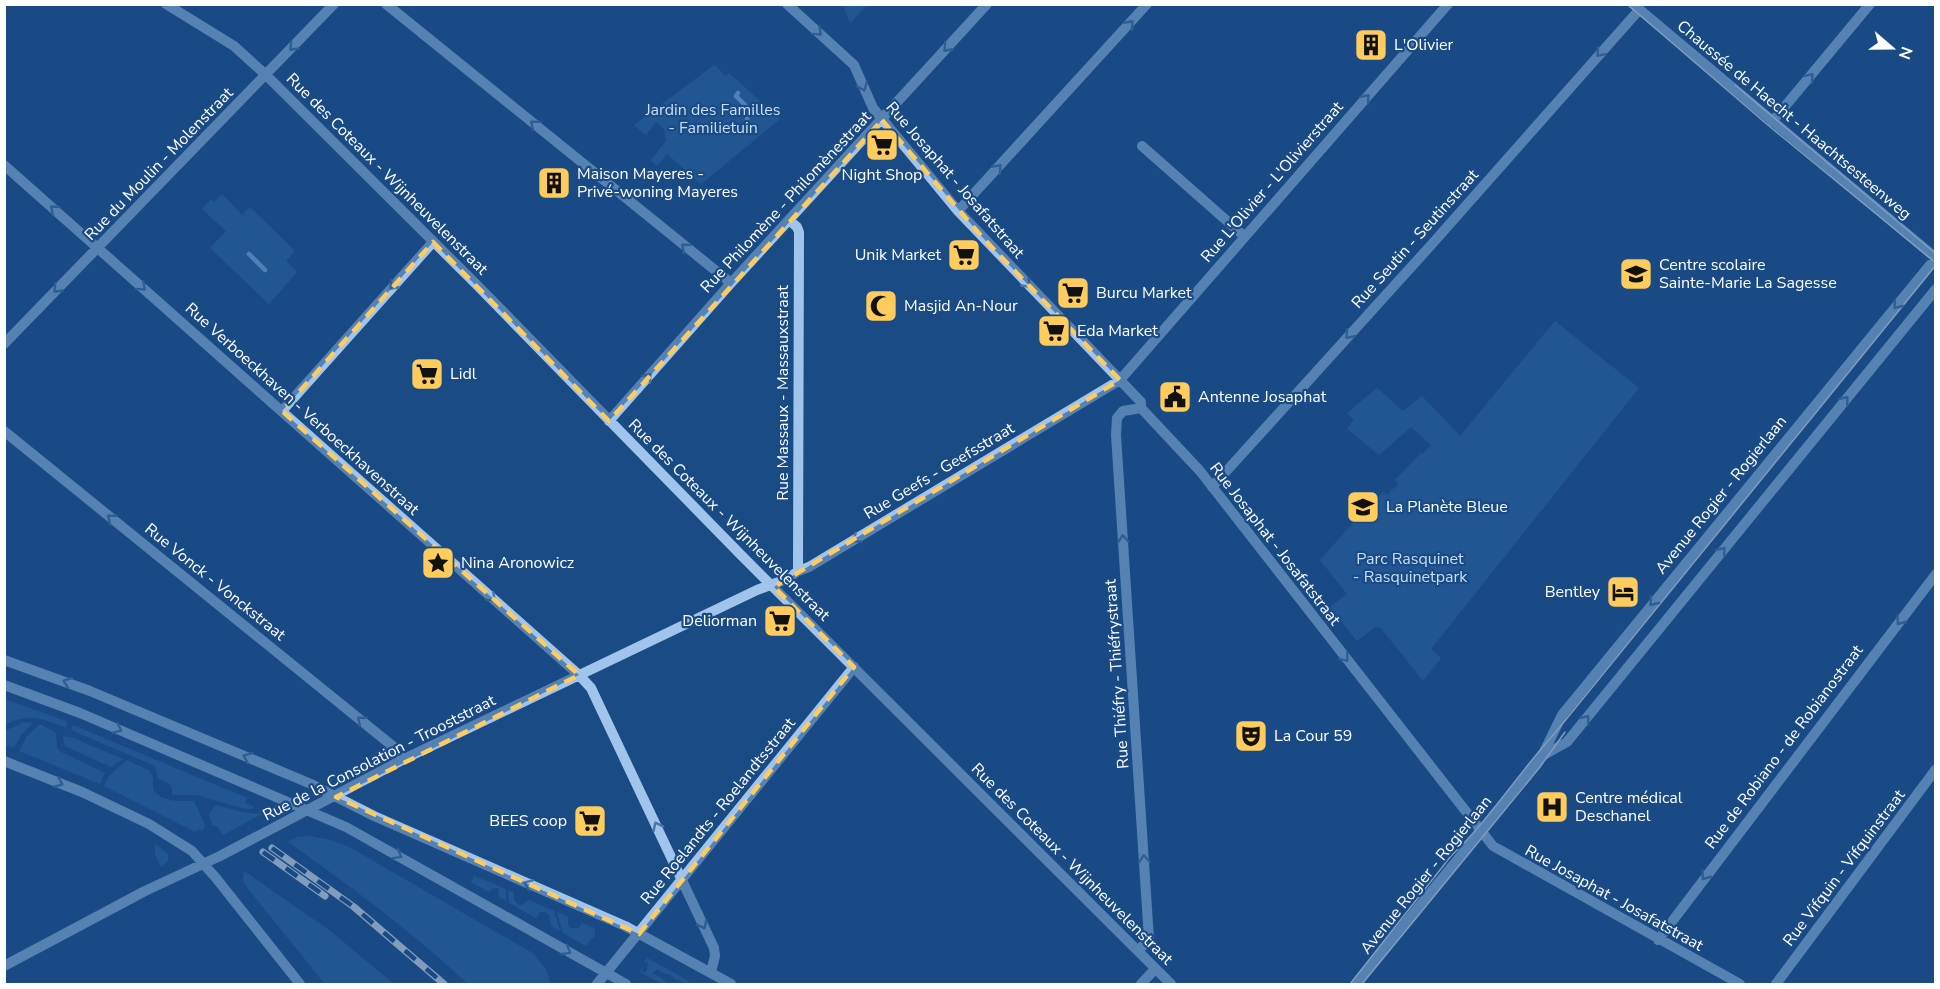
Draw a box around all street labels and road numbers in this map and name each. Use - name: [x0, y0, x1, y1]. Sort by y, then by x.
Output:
- street label: Chaussée de Haecht - Haachtsesteenweg: [1672, 15, 1916, 225]
- street label: Rue des Coteaux - Wijnheuvelenstraat: [281, 68, 493, 280]
- street label: Rue du Moulin - Molenstraat: [80, 82, 238, 245]
- street label: Rue L'Olivier - L'Olivierstraat: [1196, 96, 1348, 267]
- street label: Rue Josaphat - Josafatstraat: [881, 97, 1030, 263]
- street label: Rue Philomène - Philomènestraat: [696, 106, 877, 298]
- street label: Rue Seutin - Seutinstraat: [1347, 164, 1484, 313]
- street label: Rue Massaux - Massauxstraat: [772, 285, 794, 501]
- street label: Rue Verboeckhaven - Verboeckhavenstraat: [180, 298, 424, 521]
- street label: Avenue Rogier - Rogierlaan: [1650, 411, 1792, 579]
- street label: Rue des Coteaux - Wijnheuvelenstraat: [623, 414, 835, 626]
- street label: Rue Geefs - Geefsstraat: [860, 417, 1019, 525]
- street label: Rue Josaphat - Josafatstraat: [1204, 458, 1346, 630]
- street label: Rue Vonck - Vonckstraat: [140, 518, 290, 646]
- street label: Rue Thiéfry - Thiéfrystraat: [1099, 578, 1135, 770]
- street label: Rue de Robiano - de Robianostraat: [1700, 640, 1868, 854]
- street label: Rue de la Consolation - Trooststraat: [259, 689, 499, 826]
- street label: Rue Roelandts - Roelandtsstraat: [636, 713, 801, 909]
- street label: Rue des Coteaux - Wijnheuvelenstraat: [966, 758, 1178, 970]
- street label: Rue Vifquin - Vifquinstraat: [1778, 785, 1910, 951]
- street label: Avenue Rogier - Rogierlaan: [1355, 791, 1497, 959]
- street label: Rue Josaphat - Josafatstraat: [1521, 840, 1708, 957]

